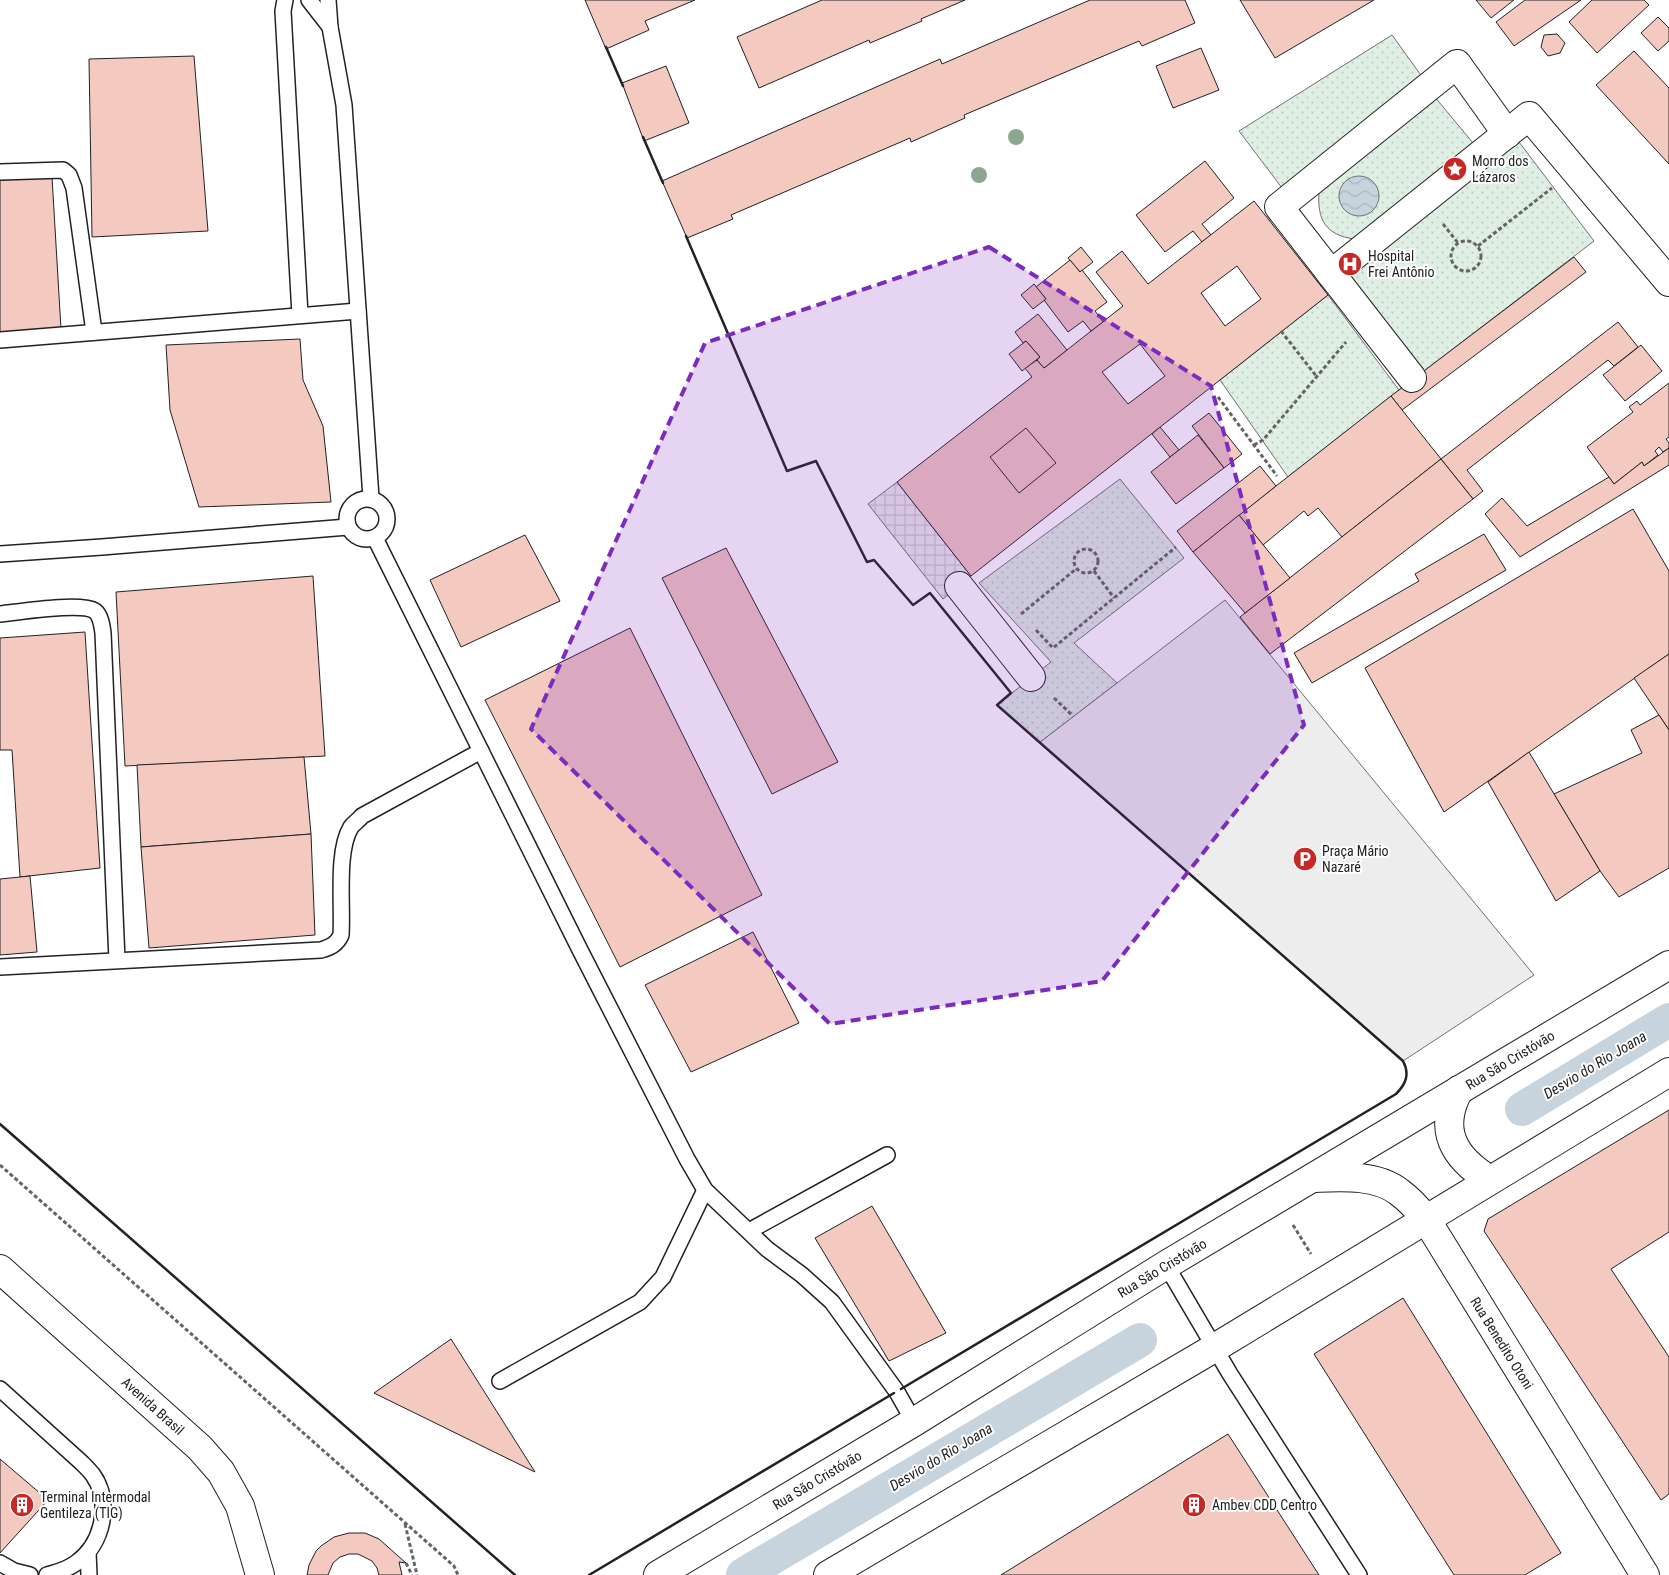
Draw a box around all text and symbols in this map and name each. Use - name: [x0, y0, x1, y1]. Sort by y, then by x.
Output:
- place label: Morro dos Lázaros: [1472, 153, 1529, 185]
- place icon: Morro dos Lázaros: [1442, 156, 1468, 182]
- place label: Hospital Frei Antônio: [1368, 248, 1435, 280]
- hospital icon: Hospital Frei Antônio: [1337, 251, 1363, 277]
- place label: Praça Mário Nazaré: [1322, 843, 1389, 875]
- parking icon: Praça Mário Nazaré: [1292, 846, 1318, 872]
- street label: Rua São Cristóvão: [1463, 1027, 1557, 1093]
- water label: Desvio do Rio Joana: [1540, 1027, 1650, 1103]
- street label: Rua São Cristóvão: [1115, 1235, 1209, 1301]
- street label: Rua Benedito Otoni: [1467, 1294, 1537, 1392]
- street label: Avenida Brasil: [119, 1374, 187, 1438]
- water label: Desvio do Rio Joana: [886, 1419, 996, 1495]
- street label: Rua São Cristóvão: [770, 1447, 864, 1513]
- place label: Terminal Intermodal Gentileza (TIG): [40, 1489, 151, 1522]
- building icon: Terminal Intermodal Gentileza (TIG): [9, 1492, 35, 1518]
- building icon: Ambev CDD Centro: [1181, 1492, 1207, 1518]
- place label: Ambev CDD Centro: [1212, 1497, 1317, 1513]

